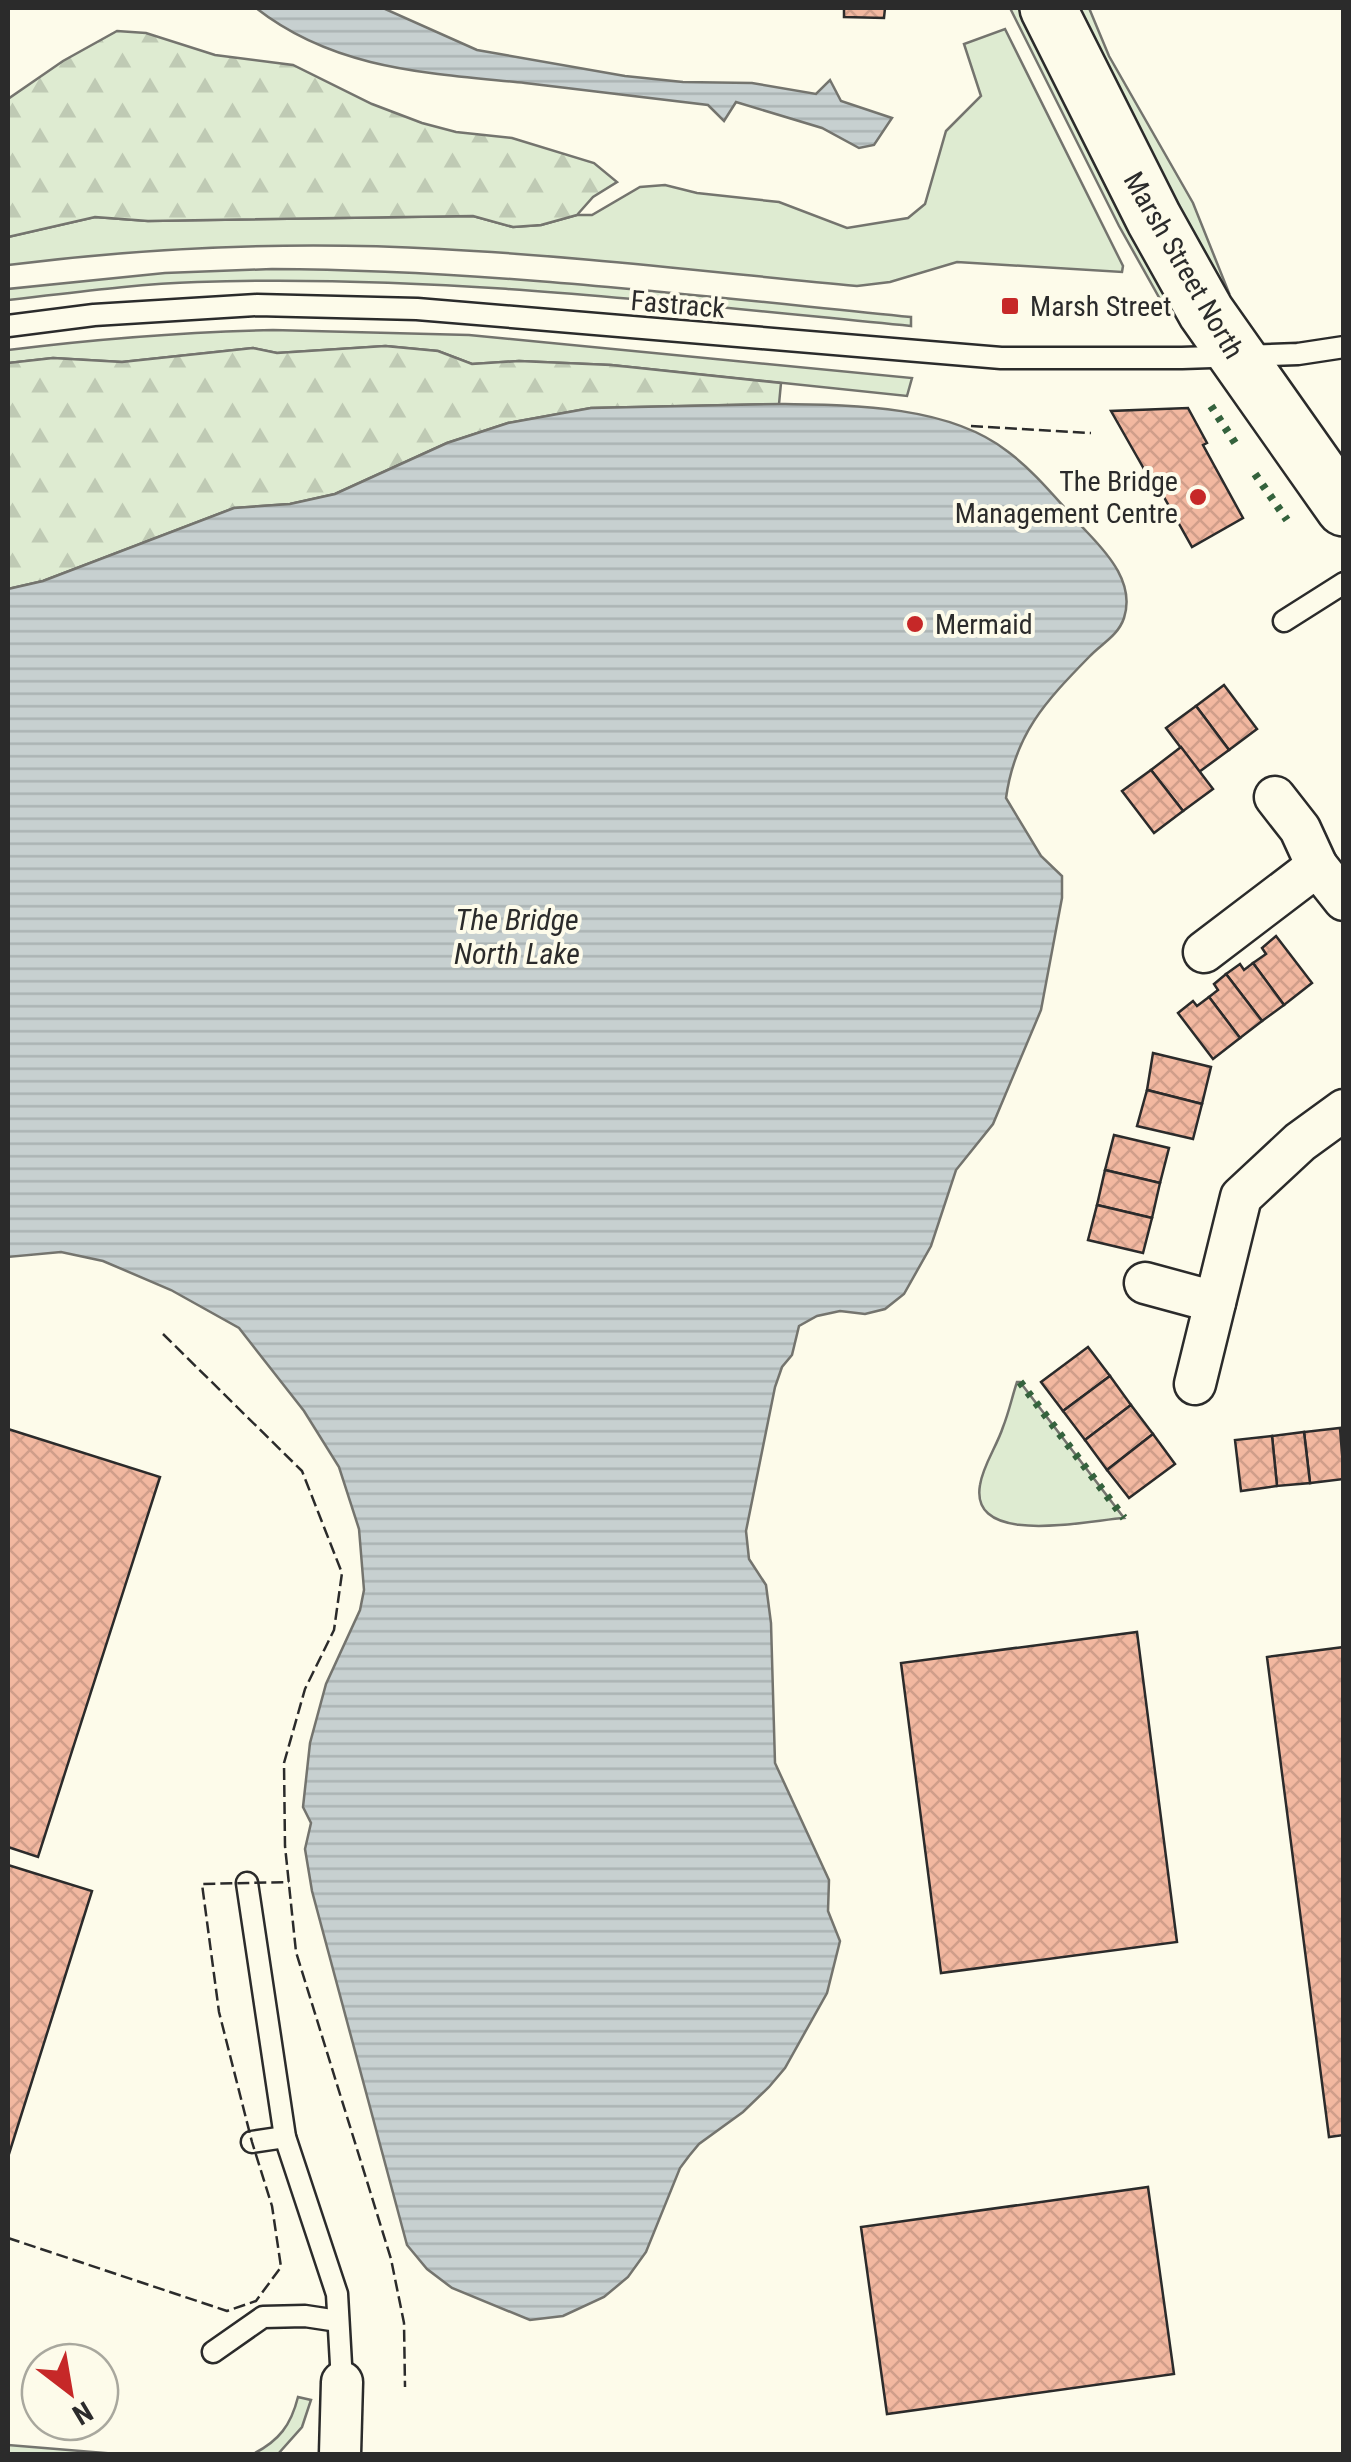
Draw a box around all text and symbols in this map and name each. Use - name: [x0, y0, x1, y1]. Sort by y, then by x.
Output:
- street label: Marsh Street North: [1117, 166, 1250, 365]
- street label: Fastrack: [629, 284, 727, 325]
- place label: Marsh Street: [1030, 290, 1171, 323]
- marker: Marsh Street: [999, 295, 1021, 317]
- place label: The Bridge Management Centre: [955, 465, 1178, 530]
- marker: The Bridge Management Centre: [1187, 486, 1209, 508]
- place label: Mermaid: [935, 608, 1033, 641]
- marker: Mermaid: [904, 613, 926, 635]
- water label: The Bridge North Lake: [454, 902, 580, 971]
- north arrow: [20, 2342, 120, 2442]
- text: N: [67, 2394, 98, 2432]

